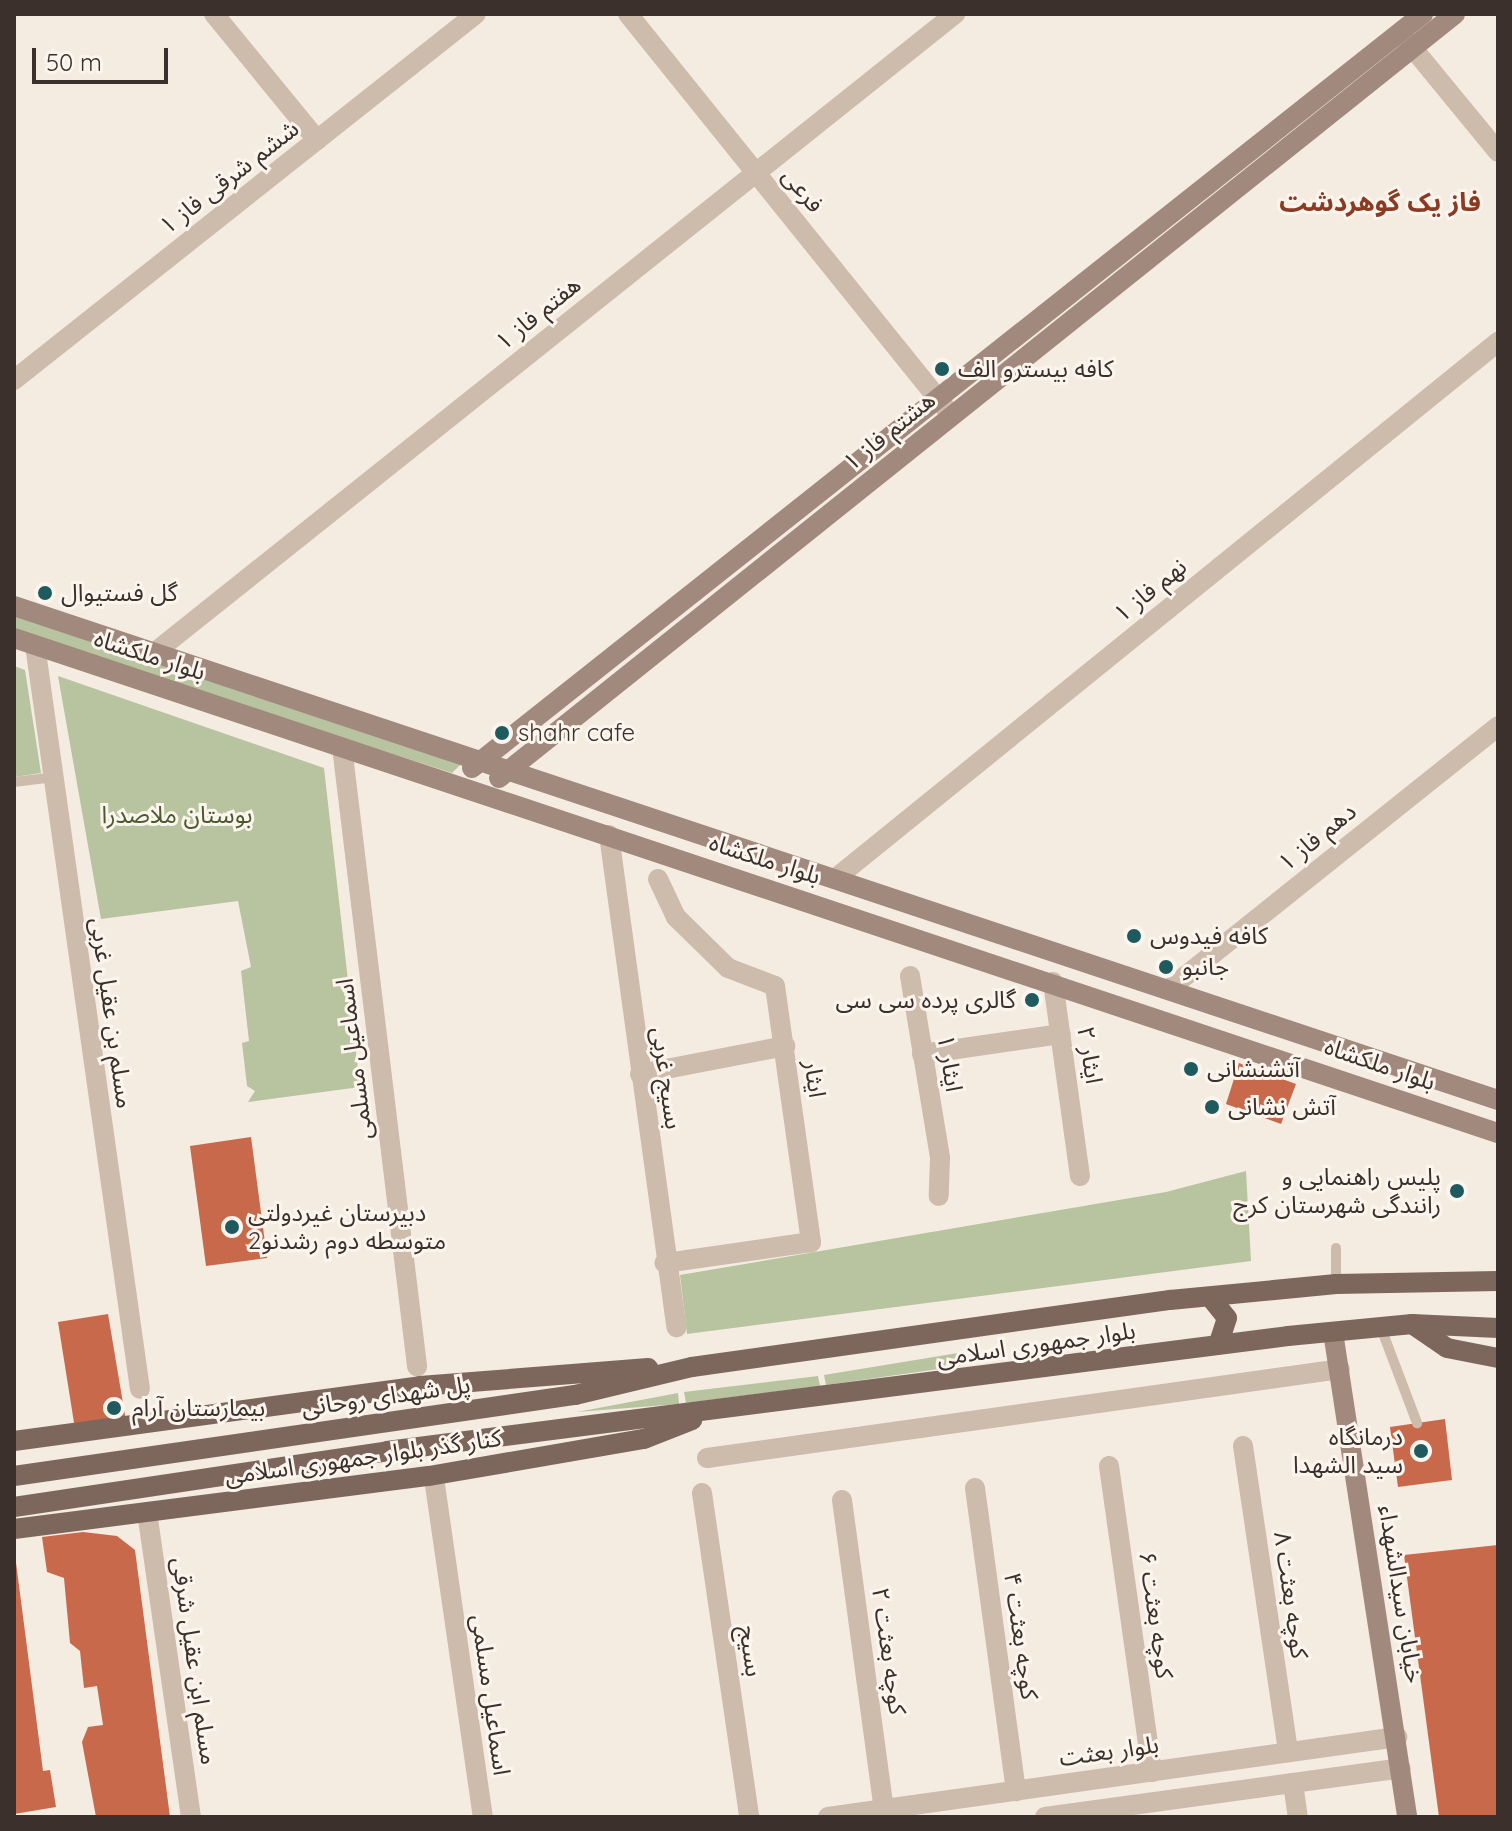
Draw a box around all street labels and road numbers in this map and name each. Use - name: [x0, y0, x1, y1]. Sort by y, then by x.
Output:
- street label: ششم شرقی فاز ۱: [154, 114, 304, 240]
- street label: فرعی: [776, 162, 830, 218]
- street label: هفتم فاز ۱: [490, 270, 586, 356]
- street label: هشتم فاز ۱: [837, 385, 941, 477]
- street label: نهم فاز ۱: [1108, 552, 1192, 628]
- street label: بلوار ملکشاه: [91, 624, 209, 686]
- street label: دهم فاز ۱: [1272, 797, 1362, 877]
- street label: بلوار ملکشاه: [706, 828, 824, 890]
- street label: مسلم بن عقیل غربی: [84, 916, 140, 1110]
- street label: اسماعیل مسلمی: [330, 977, 378, 1141]
- street label: ایثار ۲: [1071, 1024, 1109, 1086]
- street label: بسیج غربی: [646, 1025, 688, 1131]
- street label: ایثار ۱: [931, 1032, 969, 1094]
- street label: بلوار ملکشاه: [1321, 1032, 1439, 1096]
- street label: ایثار: [798, 1058, 832, 1100]
- street label: بلوار جمهوری اسلامی: [935, 1316, 1137, 1372]
- street label: پل شهدای روحانی: [300, 1370, 472, 1422]
- street label: کنار گذر بلوار جمهوری اسلامی: [223, 1423, 503, 1491]
- street label: خیابان سیدالشهداء: [1373, 1503, 1429, 1685]
- street label: کوچه بعثت ۸: [1268, 1530, 1314, 1660]
- street label: کوچه بعثت ۶: [1133, 1550, 1179, 1680]
- street label: مسلم ابن عقیل شرقی: [166, 1555, 224, 1767]
- street label: کوچه بعثت ۴: [998, 1571, 1044, 1701]
- street label: کوچه بعثت ۲: [866, 1586, 912, 1716]
- street label: اسماعیل مسلمی: [465, 1613, 517, 1777]
- street label: بسیج: [733, 1624, 769, 1678]
- street label: بلوار بعثت: [1057, 1730, 1161, 1772]

